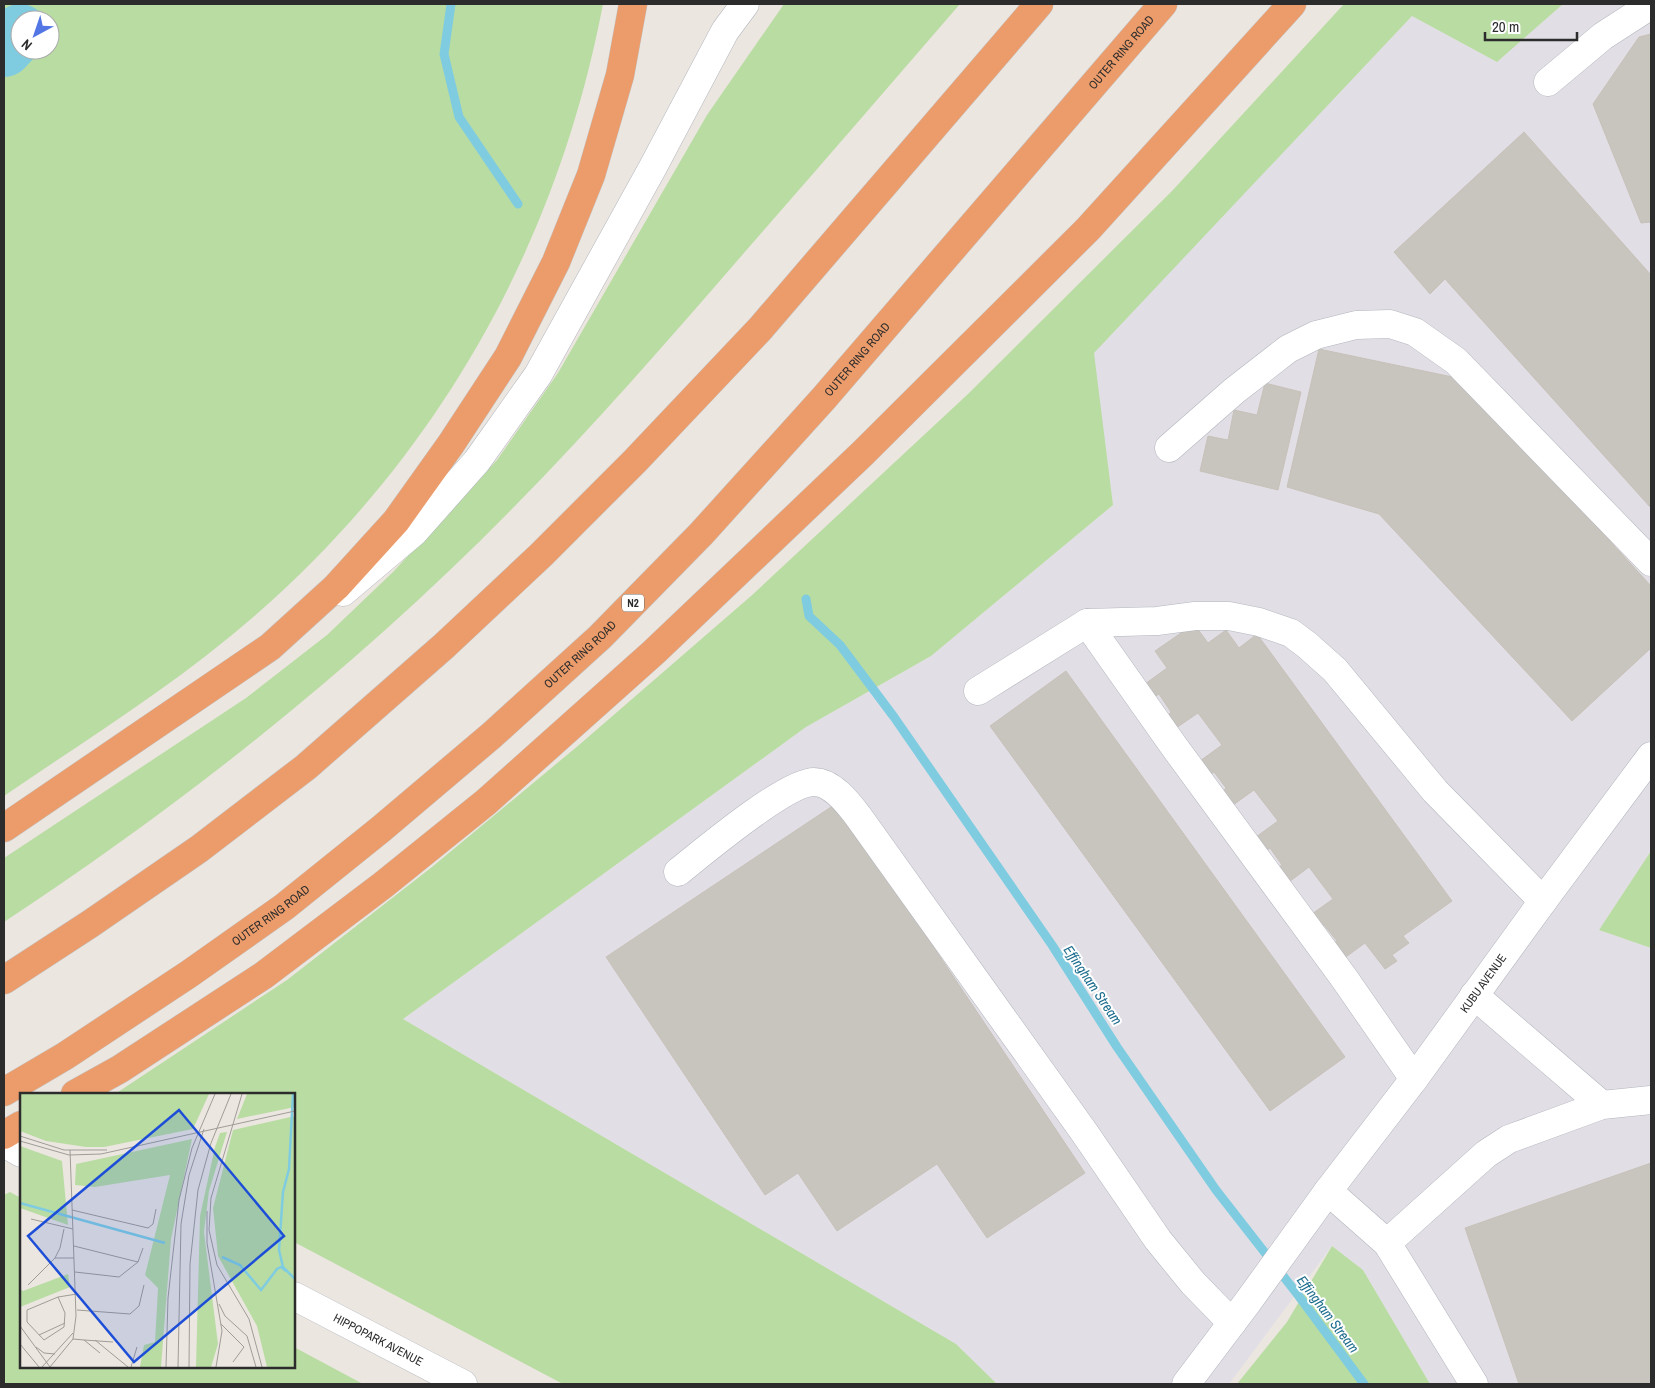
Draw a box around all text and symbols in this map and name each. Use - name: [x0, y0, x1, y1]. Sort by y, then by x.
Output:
- north arrow: [10, 10, 60, 60]
- scale bar: [1485, 10, 1578, 42]
- street label: OUTER RING ROAD: [1085, 12, 1158, 93]
- text: 20 m: [1492, 16, 1519, 37]
- text: N: [18, 35, 36, 55]
- street label: OUTER RING ROAD: [821, 319, 894, 400]
- road number: N2: [622, 594, 644, 612]
- street label: OUTER RING ROAD: [541, 617, 620, 692]
- street label: OUTER RING ROAD: [229, 881, 313, 949]
- water label: Effingham Stream: [1060, 942, 1126, 1028]
- street label: KUBU AVENUE: [1457, 951, 1510, 1016]
- inset map: [20, 1093, 295, 1368]
- water label: Effingham Stream: [1293, 1272, 1363, 1356]
- street label: HIPPOPARK AVENUE: [331, 1310, 426, 1370]

